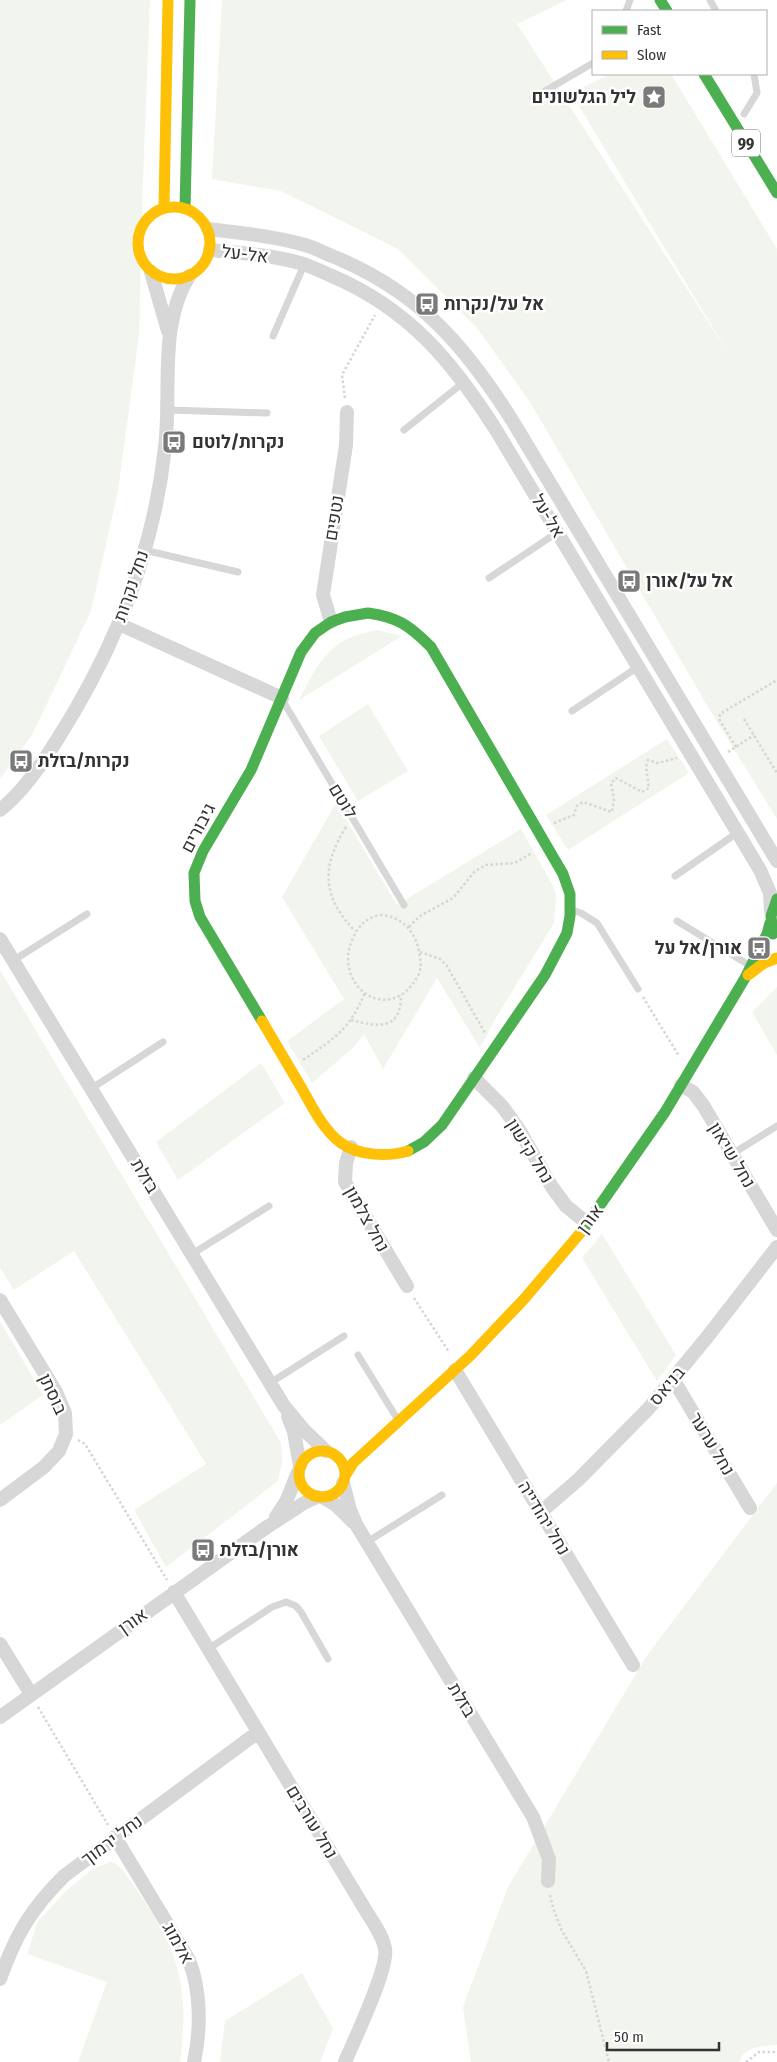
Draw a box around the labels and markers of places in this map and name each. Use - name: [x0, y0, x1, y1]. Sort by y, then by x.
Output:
- place icon: ליל הגלשונים: [641, 84, 667, 110]
- place label: ליל הגלשונים: [532, 86, 636, 108]
- bus stop icon: אל על/נקרות: [414, 291, 440, 317]
- place label: אל על/נקרות: [444, 293, 544, 315]
- bus stop icon: נקרות/לוטם: [161, 429, 187, 455]
- place label: נקרות/לוטם: [192, 431, 284, 453]
- bus stop icon: אל על/אורן: [616, 568, 642, 594]
- place label: אל על/אורן: [646, 570, 733, 592]
- bus stop icon: נקרות/בזלת: [8, 748, 34, 774]
- place label: נקרות/בזלת: [38, 750, 130, 772]
- bus stop icon: אורן/אל על: [746, 935, 772, 961]
- place label: אורן/אל על: [655, 937, 742, 959]
- bus stop icon: אורן/בזלת: [190, 1537, 216, 1563]
- place label: אורן/בזלת: [220, 1539, 299, 1561]

